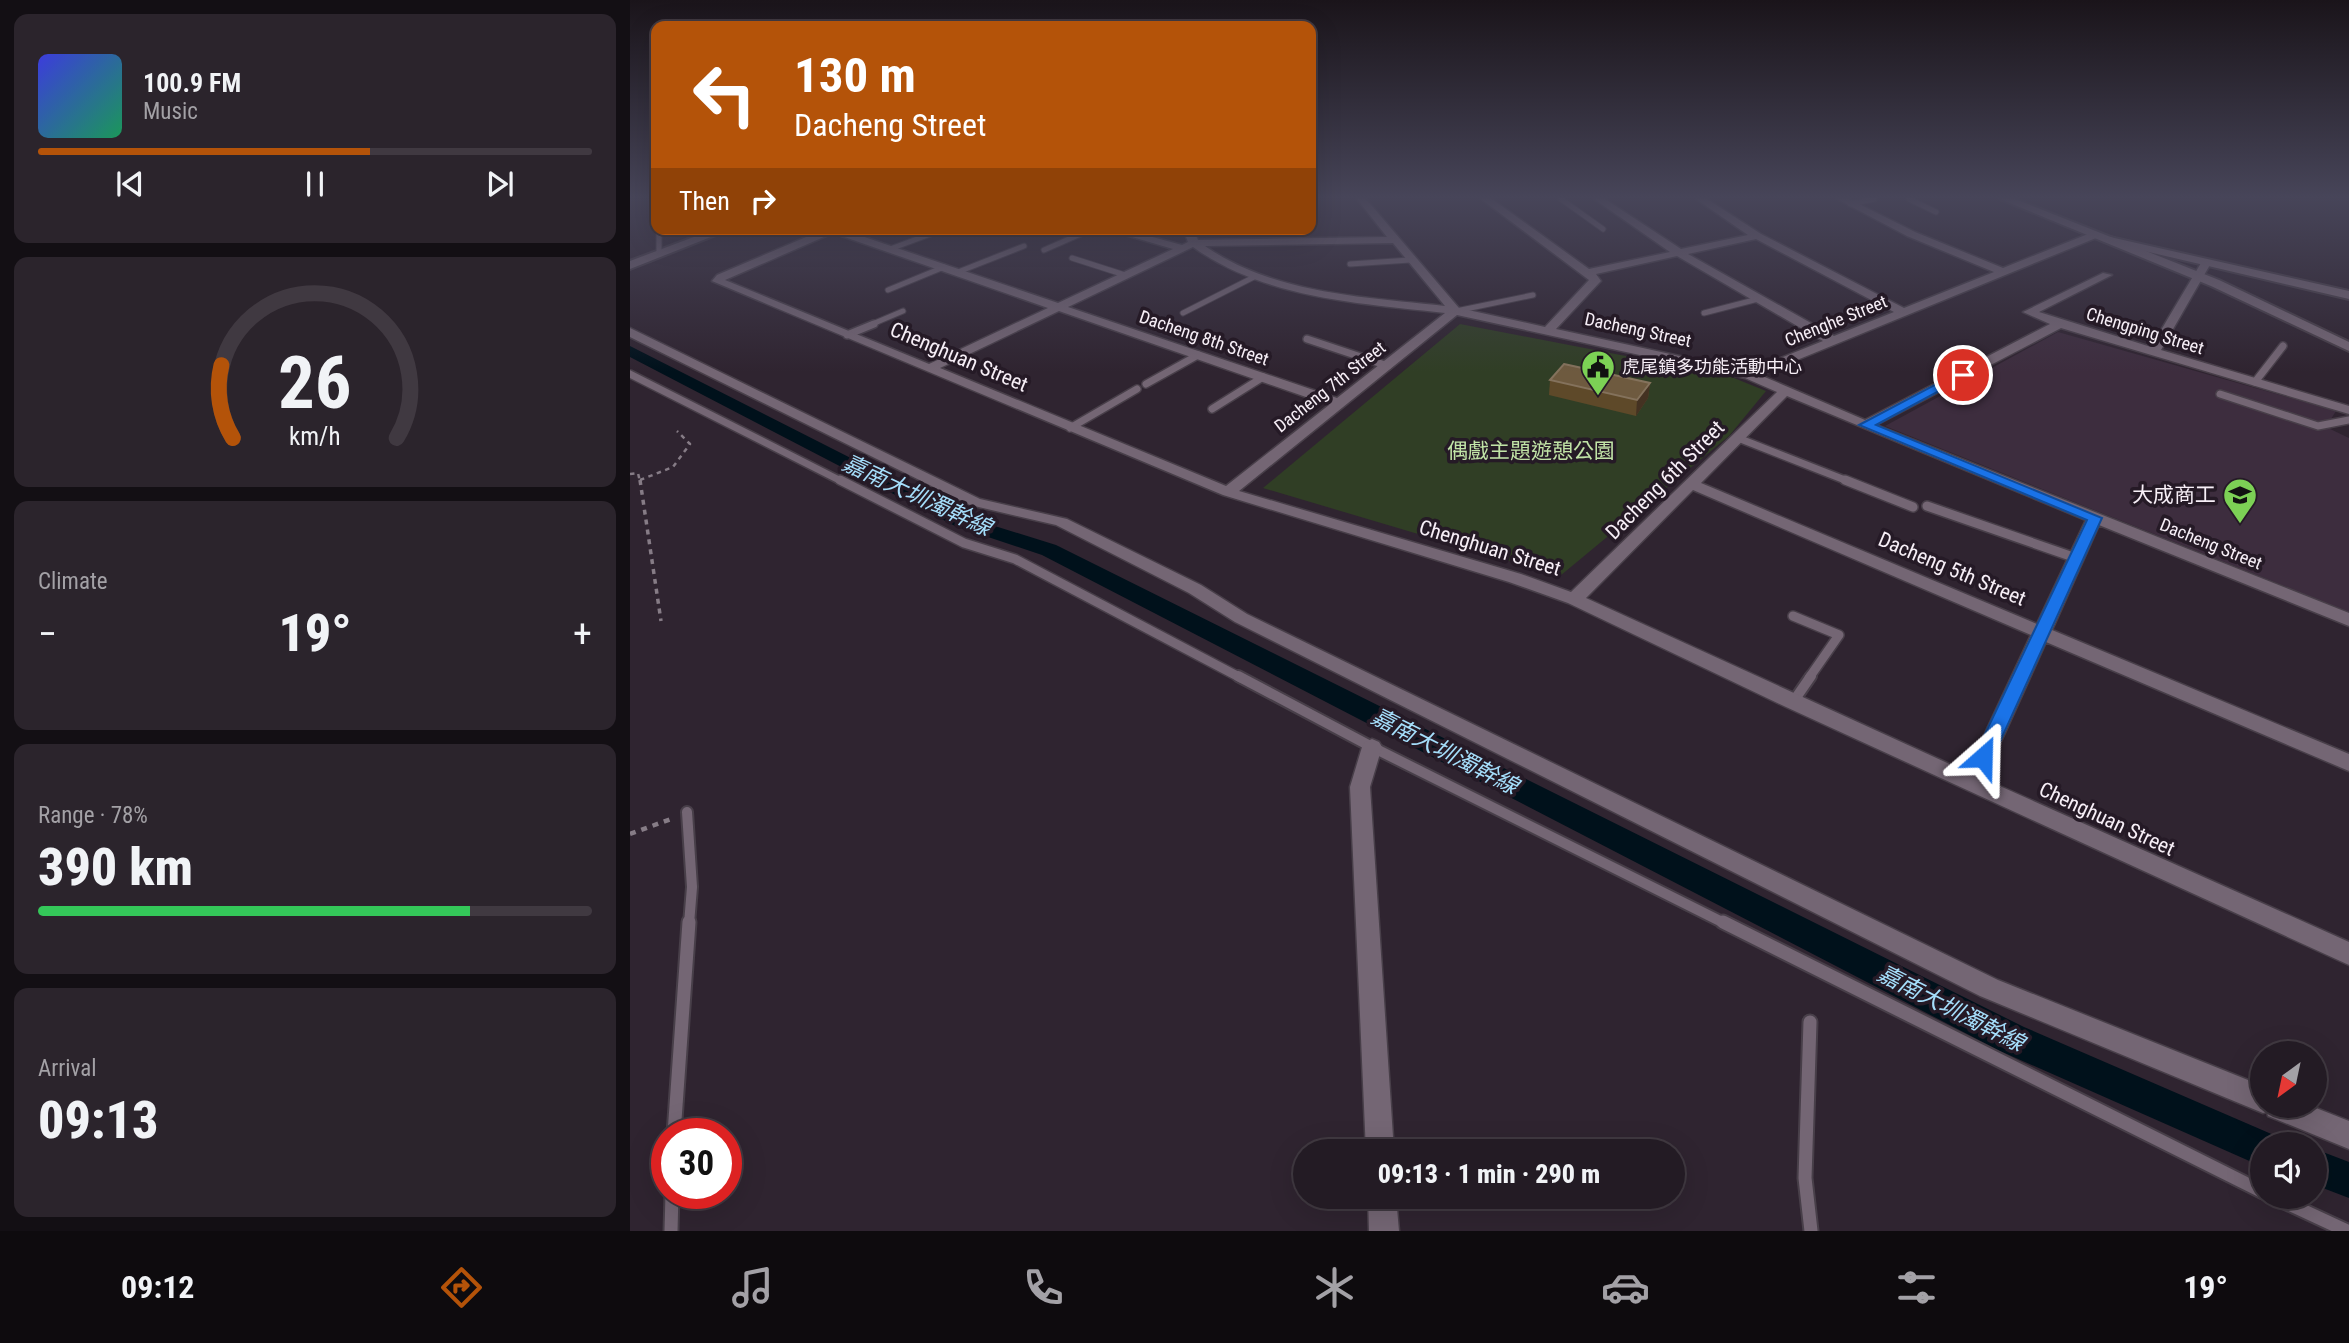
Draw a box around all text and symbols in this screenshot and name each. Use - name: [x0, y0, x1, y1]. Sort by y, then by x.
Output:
- text: 130 m: [794, 47, 916, 104]
- icon: left: [679, 49, 770, 140]
- text: 100.9 FM: [143, 68, 241, 98]
- text: Music: [143, 98, 198, 125]
- text: Dacheng Street: [794, 106, 986, 144]
- icon: previous: [111, 165, 149, 203]
- icon: pause: [296, 165, 334, 203]
- icon: next: [481, 165, 519, 203]
- icon: right: [744, 182, 782, 220]
- text: Then: [679, 186, 730, 216]
- street label: Chenghe Street: [1782, 291, 1890, 351]
- street label: Chengping Street: [2084, 303, 2206, 358]
- street label: Dacheng 8th Street: [1137, 306, 1272, 369]
- street label: Dacheng Street: [1583, 308, 1693, 351]
- street label: Chenghuan Street: [887, 317, 1031, 397]
- street label: Dacheng 7th Street: [1270, 337, 1389, 437]
- text: 26: [278, 341, 352, 427]
- pin: [1933, 345, 1993, 405]
- public building icon: 虎尾鎮多功能活動中心: [1579, 348, 1617, 397]
- place label: 虎尾鎮多功能活動中心: [1622, 356, 1802, 377]
- icon: arrive: [1944, 356, 1982, 394]
- street label: Dacheng 6th Street: [1601, 416, 1729, 544]
- text: km/h: [289, 422, 341, 451]
- park label: 偶戲主題遊憩公園: [1447, 439, 1615, 463]
- water label: 嘉南大圳濁幹線: [838, 449, 998, 543]
- school or university icon: 大成商工: [2221, 476, 2259, 525]
- place label: 大成商工: [2132, 483, 2216, 507]
- street label: Dacheng Street: [2157, 514, 2265, 574]
- street label: Chenghuan Street: [1416, 515, 1564, 581]
- street label: Dacheng 5th Street: [1875, 527, 2029, 611]
- text: Climate: [38, 568, 108, 595]
- text: 19°: [278, 603, 352, 664]
- text: −: [38, 612, 57, 656]
- text: +: [573, 612, 592, 656]
- water label: 嘉南大圳濁幹線: [1367, 703, 1525, 801]
- position arrow: [1946, 720, 2020, 794]
- street label: Chenghuan Street: [2035, 777, 2179, 861]
- text: Range · 78%: [38, 802, 148, 829]
- text: 390 km: [38, 837, 193, 898]
- water label: 嘉南大圳濁幹線: [1873, 960, 2031, 1058]
- north arrow: [2250, 1041, 2328, 1118]
- map controls: [2250, 1041, 2327, 1209]
- text: Arrival: [38, 1055, 97, 1082]
- text: 09:13: [38, 1090, 158, 1151]
- speed limit sign: 30: [651, 1118, 742, 1209]
- button: sound: [2250, 1132, 2327, 1209]
- text: 09:13 · 1 min · 290 m: [1378, 1159, 1600, 1189]
- icon: directions: [437, 1263, 486, 1312]
- icon: music: [728, 1263, 777, 1312]
- icon: phone: [1019, 1263, 1068, 1312]
- icon: climate: [1310, 1263, 1359, 1312]
- icon: car: [1601, 1263, 1650, 1312]
- icon: filters: [1892, 1263, 1941, 1312]
- text: 09:12: [121, 1268, 194, 1306]
- text: 19°: [2183, 1268, 2228, 1306]

